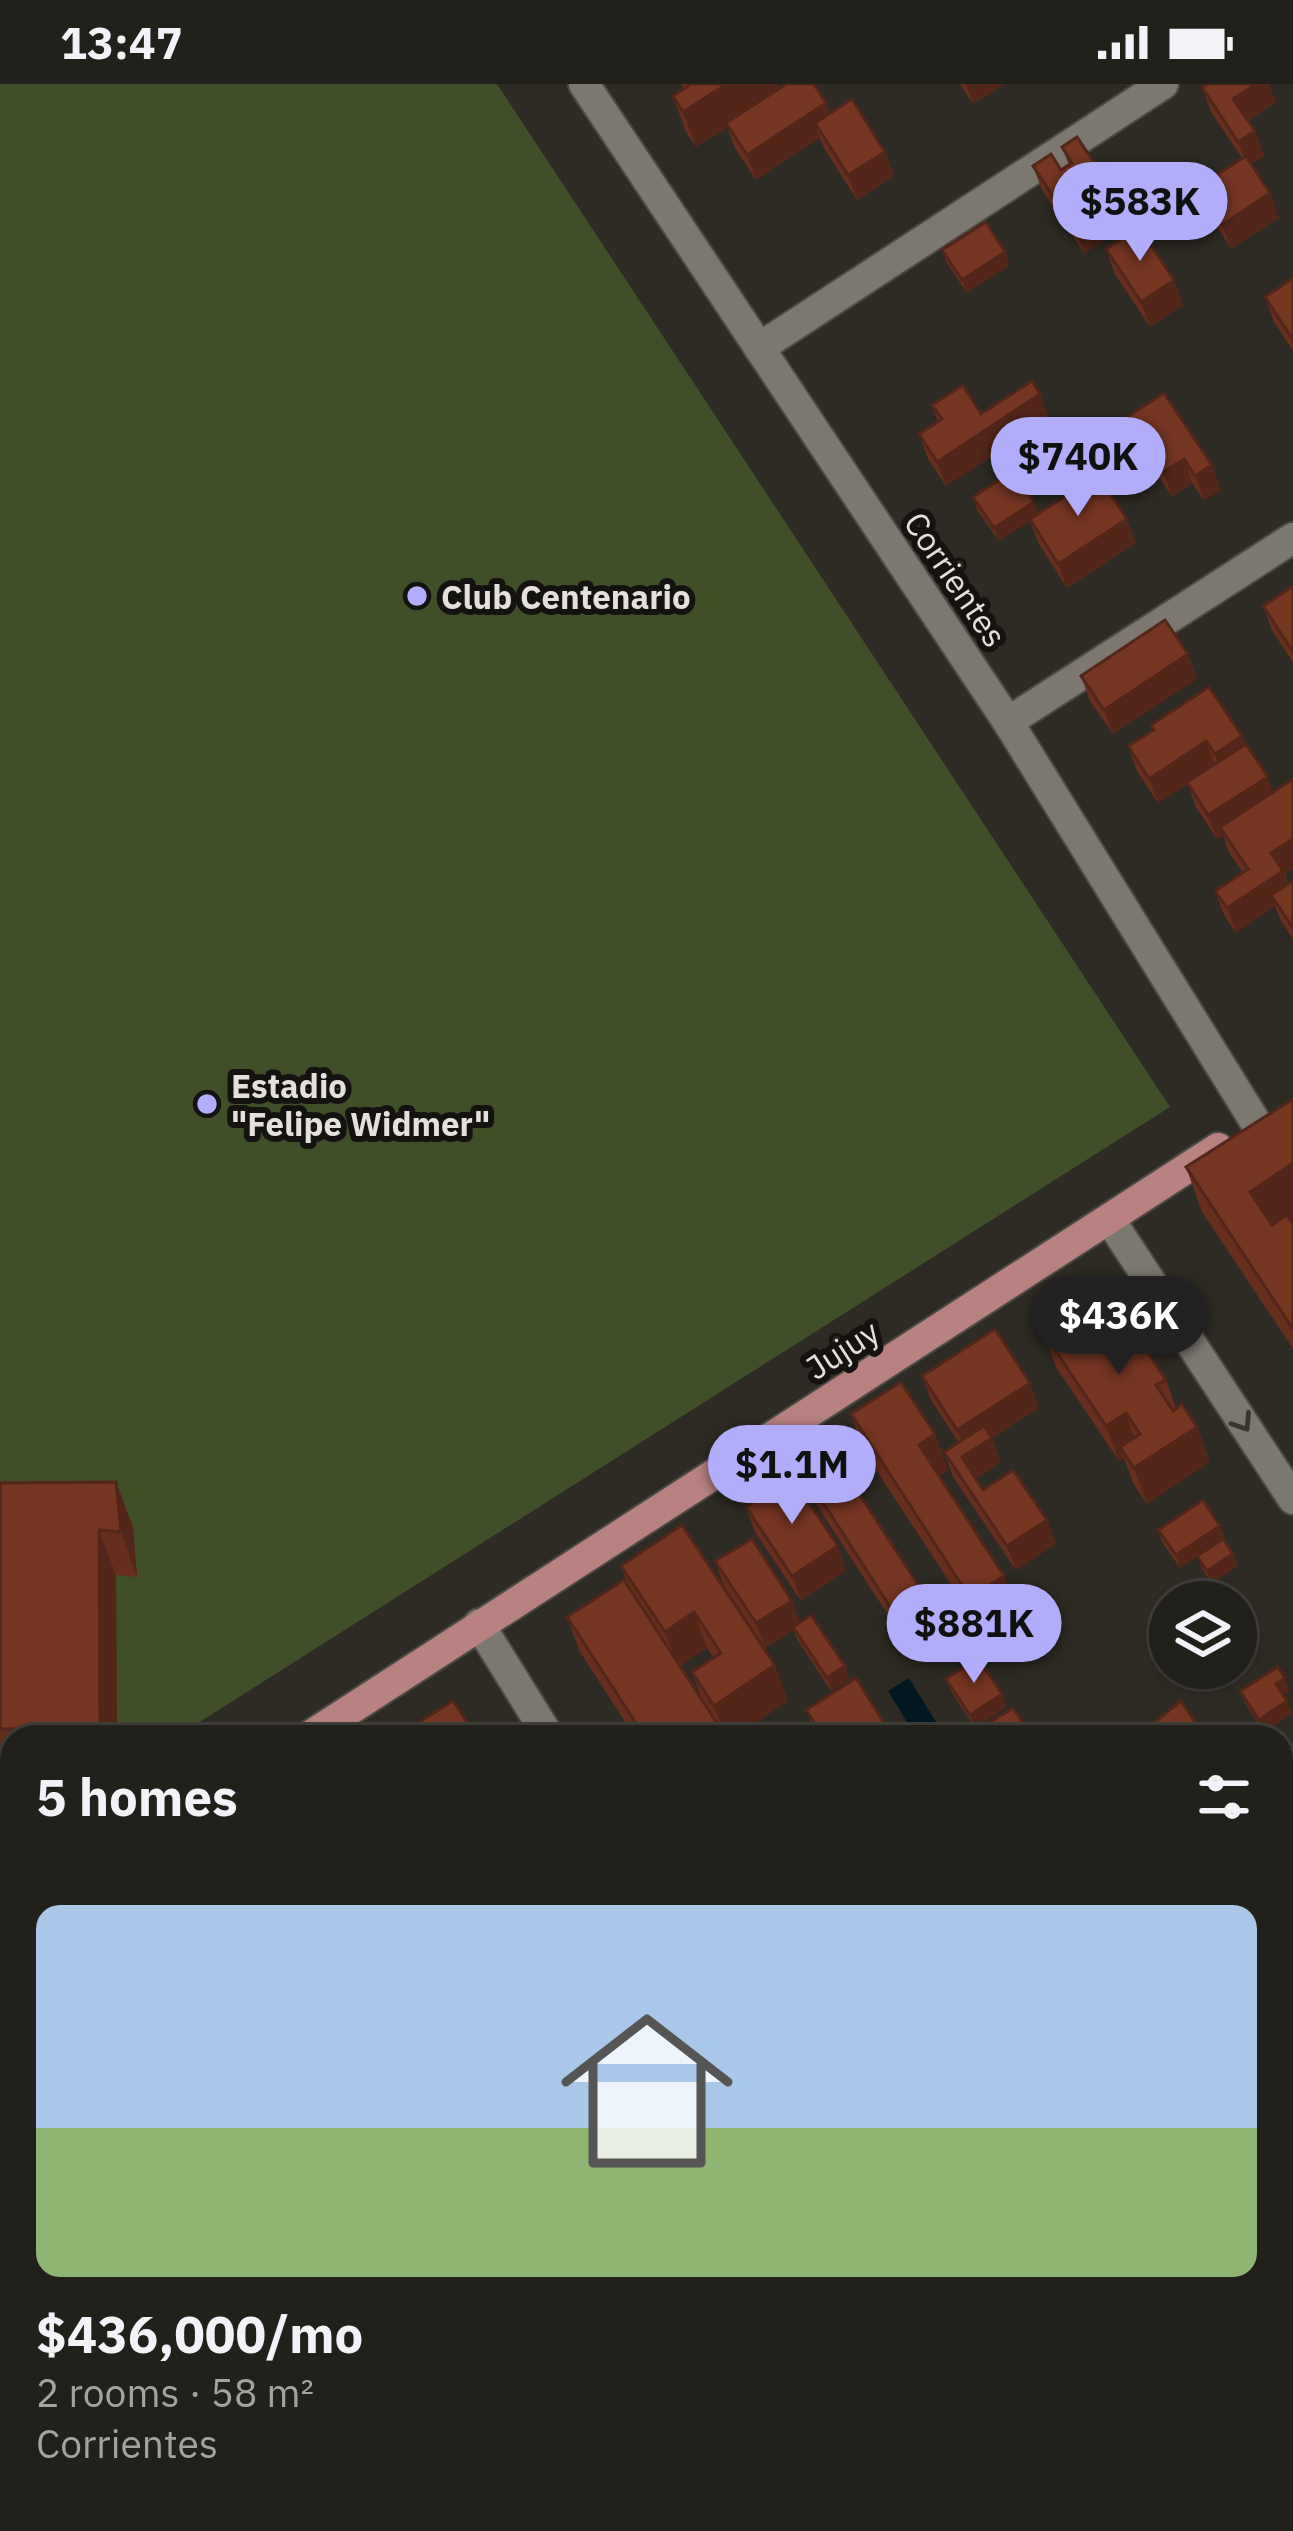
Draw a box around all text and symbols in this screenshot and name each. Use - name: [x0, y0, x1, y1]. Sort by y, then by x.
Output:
- text: 13:47: [60, 13, 183, 71]
- pin: $583K: [1056, 162, 1224, 264]
- text: $583K: [1080, 175, 1200, 226]
- pin: $740K: [994, 417, 1162, 519]
- text: $740K: [1018, 430, 1138, 481]
- street label: Corrientes: [895, 503, 1017, 655]
- place label: Club Centenario: [441, 575, 691, 618]
- marker: Club Centenario: [404, 583, 430, 609]
- place label: Estadio "Felipe Widmer": [231, 1064, 490, 1145]
- marker: Estadio "Felipe Widmer": [194, 1091, 220, 1117]
- pin: $436K: [1035, 1276, 1203, 1378]
- text: $436K: [1059, 1289, 1179, 1340]
- street label: Jujuy: [797, 1309, 887, 1389]
- one-way arrow: [1228, 1409, 1250, 1431]
- pin: $1.1M: [708, 1425, 876, 1527]
- text: $1.1M: [735, 1438, 849, 1489]
- map controls: [1149, 1581, 1257, 1689]
- button: layers: [1149, 1581, 1257, 1689]
- pin: $881K: [890, 1584, 1058, 1686]
- text: $881K: [914, 1597, 1034, 1648]
- text: 5 homes: [36, 1764, 238, 1830]
- icon: filters: [1191, 1764, 1257, 1830]
- icon: home: [539, 1983, 755, 2199]
- text: $436,000/mo: [36, 2301, 363, 2367]
- text: 2 rooms · 58 m²: [36, 2367, 314, 2418]
- text: Corrientes: [36, 2418, 218, 2469]

